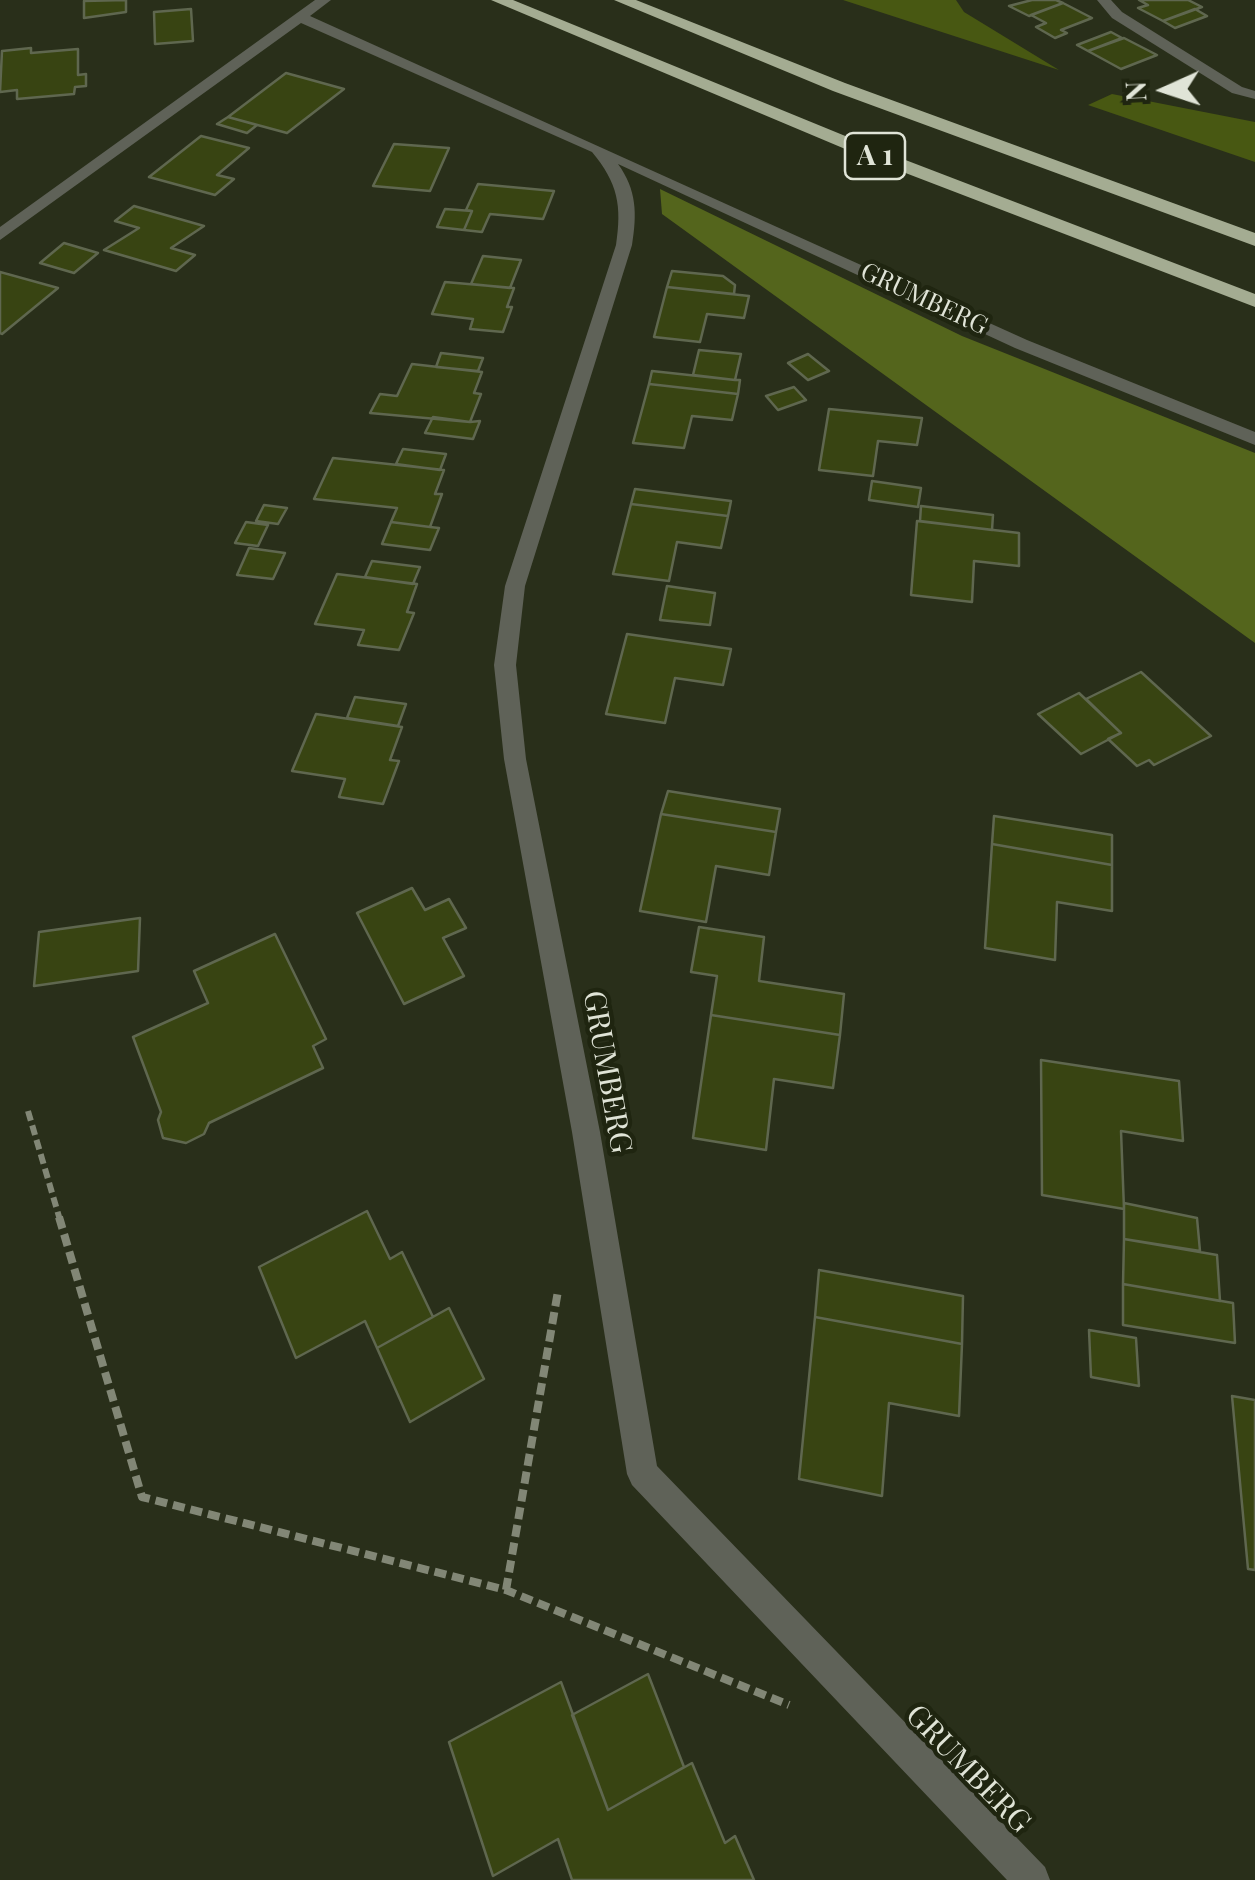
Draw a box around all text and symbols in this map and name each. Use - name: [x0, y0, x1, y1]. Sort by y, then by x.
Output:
- north arrow: [1115, 40, 1215, 140]
- text: N: [1116, 81, 1154, 103]
- road number: A 1: [845, 133, 905, 179]
- street label: GRUMBERG: [856, 256, 992, 342]
- street label: GRUMBERG: [575, 988, 639, 1156]
- street label: GRUMBERG: [898, 1697, 1038, 1841]

